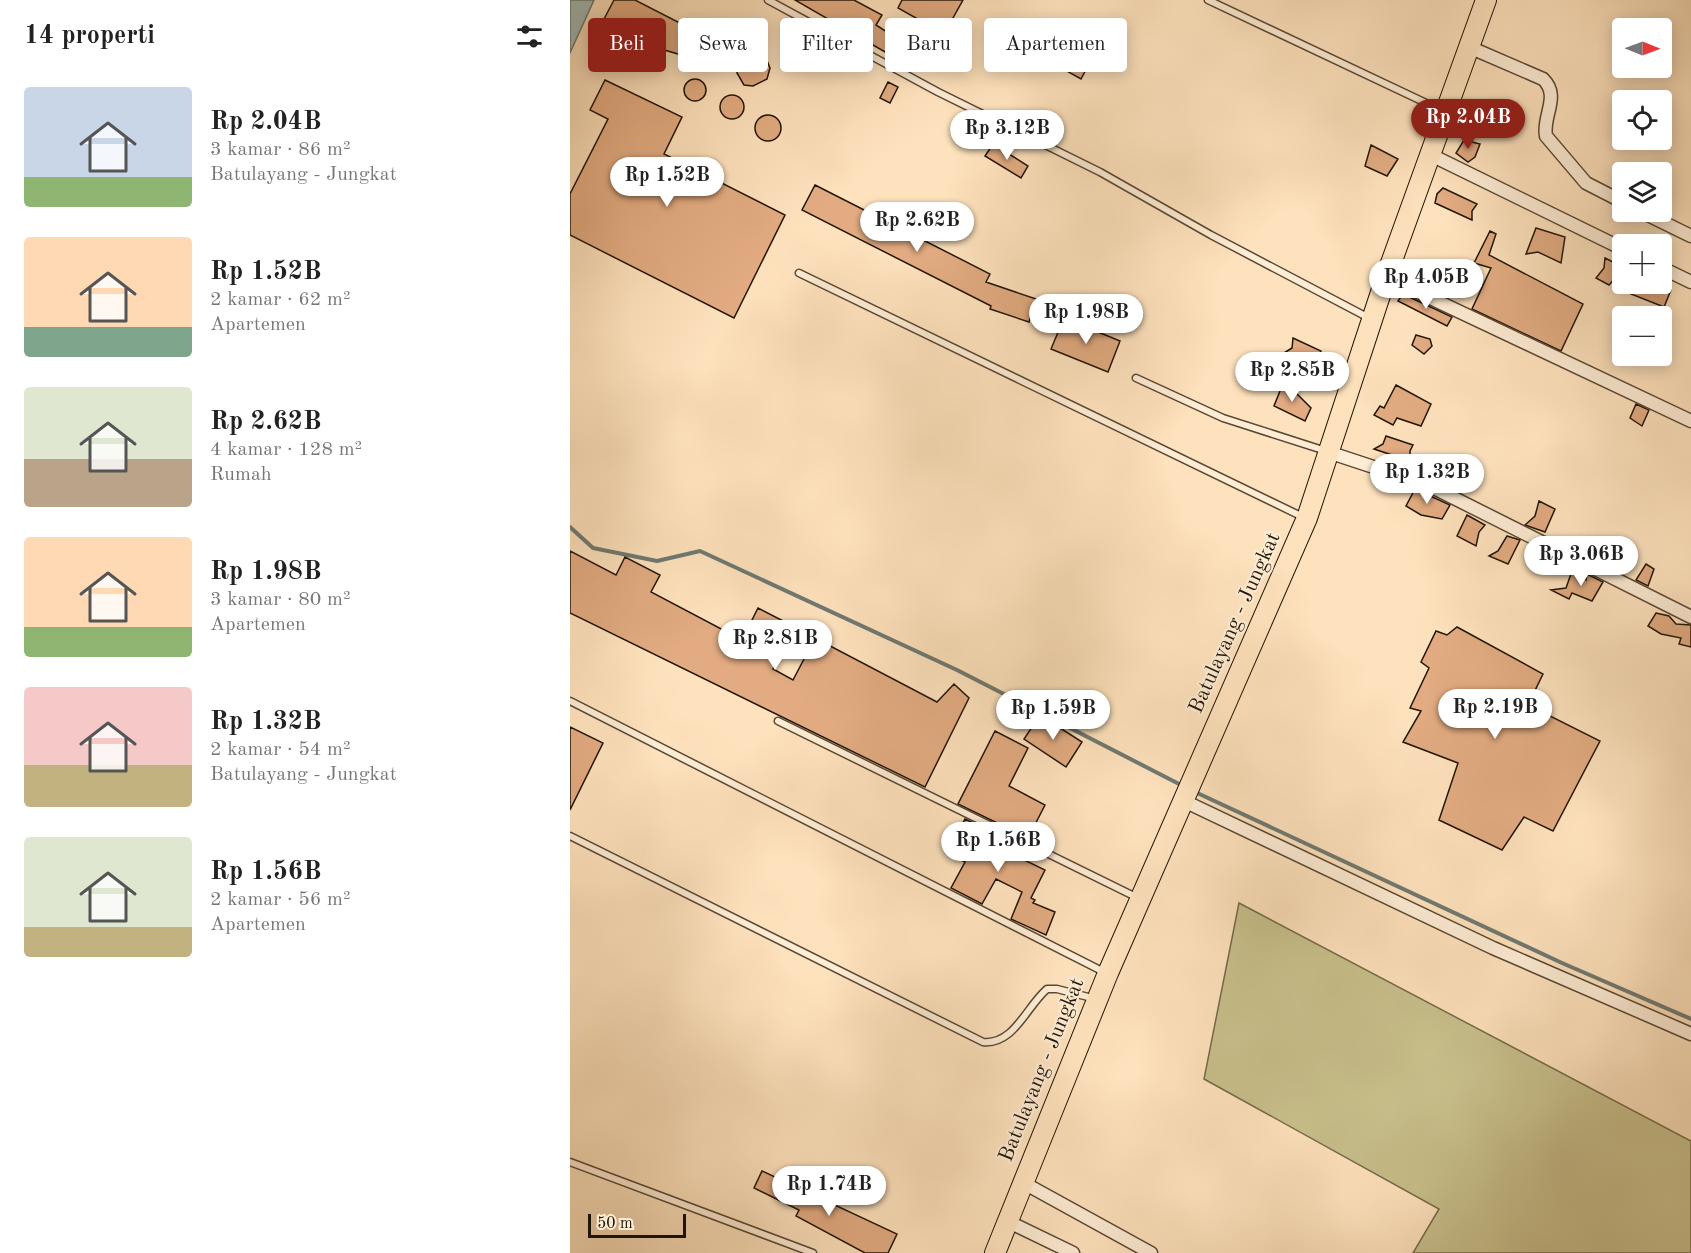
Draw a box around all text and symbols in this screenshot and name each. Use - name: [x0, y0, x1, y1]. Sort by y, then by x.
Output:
- chip: Beli: [588, 18, 666, 72]
- chip: Sewa: [678, 18, 768, 72]
- chip: Filter: [780, 18, 873, 72]
- chip: Baru: [885, 18, 972, 72]
- chip: Apartemen: [984, 18, 1127, 72]
- north arrow: [1612, 18, 1672, 78]
- map controls: [1612, 18, 1672, 366]
- icon: filters: [513, 20, 546, 53]
- text: 14 properti: [24, 23, 155, 49]
- button: locate: [1612, 90, 1672, 150]
- pin: Rp 2.04B: [1406, 99, 1530, 150]
- text: Rp 2.04B: [1425, 108, 1511, 128]
- text: Rp 2.04B: [210, 109, 321, 135]
- pin: Rp 3.12B: [945, 110, 1069, 161]
- icon: home: [72, 111, 144, 183]
- text: Rp 3.12B: [964, 119, 1050, 139]
- text: 3 kamar · 86 m²: [210, 140, 351, 160]
- pin: Rp 1.52B: [605, 157, 729, 208]
- button: layers: [1612, 162, 1672, 222]
- text: Batulayang - Jungkat: [210, 165, 397, 185]
- text: Rp 1.52B: [624, 166, 710, 186]
- pin: Rp 2.62B: [855, 202, 979, 253]
- text: Rp 2.62B: [874, 211, 960, 231]
- button: +: [1612, 234, 1672, 294]
- text: Rp 1.52B: [210, 259, 321, 285]
- pin: Rp 4.05B: [1364, 259, 1488, 310]
- icon: home: [72, 261, 144, 333]
- text: Rp 4.05B: [1383, 268, 1469, 288]
- text: 2 kamar · 62 m²: [210, 290, 351, 310]
- pin: Rp 1.98B: [1024, 294, 1148, 345]
- text: Rp 1.98B: [1043, 303, 1129, 323]
- button: −: [1612, 306, 1672, 366]
- text: Apartemen: [210, 315, 306, 335]
- pin: Rp 2.85B: [1230, 352, 1354, 403]
- text: Rp 2.85B: [1249, 361, 1335, 381]
- text: Rp 2.62B: [210, 409, 321, 435]
- icon: home: [72, 411, 144, 483]
- text: 4 kamar · 128 m²: [210, 440, 362, 460]
- pin: Rp 1.32B: [1365, 454, 1489, 505]
- text: Rp 1.32B: [1384, 463, 1470, 483]
- text: Rumah: [210, 465, 272, 485]
- street label: Batulayang - Jungkat: [1186, 529, 1284, 717]
- pin: Rp 3.06B: [1519, 536, 1643, 587]
- text: Rp 3.06B: [1538, 545, 1624, 565]
- text: Rp 1.98B: [210, 559, 321, 585]
- icon: home: [72, 561, 144, 633]
- text: 3 kamar · 80 m²: [210, 590, 351, 610]
- text: Apartemen: [210, 615, 306, 635]
- pin: Rp 2.81B: [713, 620, 837, 671]
- text: Rp 2.81B: [732, 629, 818, 649]
- pin: Rp 2.19B: [1433, 689, 1557, 740]
- pin: Rp 1.59B: [991, 690, 1115, 741]
- text: Rp 2.19B: [1452, 698, 1538, 718]
- text: Rp 1.59B: [1010, 699, 1096, 719]
- text: Rp 1.32B: [210, 709, 321, 735]
- icon: home: [72, 711, 144, 783]
- text: 2 kamar · 54 m²: [210, 740, 351, 760]
- text: Batulayang - Jungkat: [210, 765, 397, 785]
- pin: Rp 1.56B: [936, 822, 1060, 873]
- text: Rp 1.56B: [955, 831, 1041, 851]
- text: Rp 1.56B: [210, 859, 321, 885]
- icon: home: [72, 861, 144, 933]
- text: 2 kamar · 56 m²: [210, 890, 351, 910]
- text: Apartemen: [210, 915, 306, 935]
- street label: Batulayang - Jungkat: [996, 975, 1088, 1165]
- pin: Rp 1.74B: [767, 1166, 891, 1217]
- text: Rp 1.74B: [786, 1175, 872, 1195]
- scale bar: [588, 1211, 686, 1238]
- text: 50 m: [597, 1216, 633, 1232]

